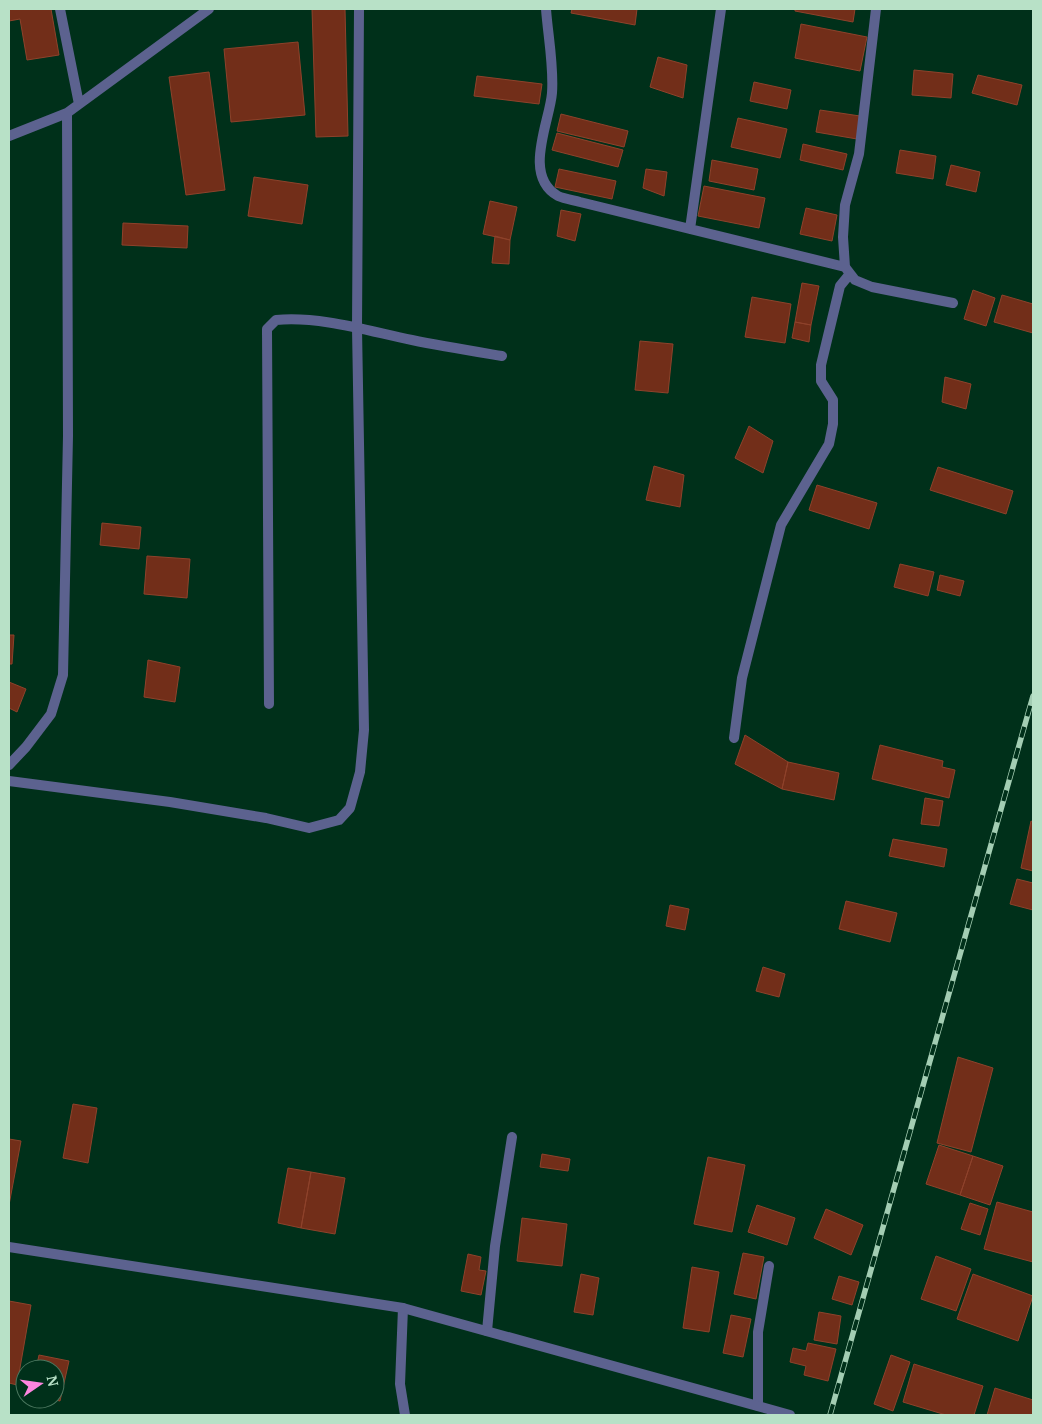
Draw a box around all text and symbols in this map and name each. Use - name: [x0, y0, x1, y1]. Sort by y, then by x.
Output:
- north arrow: [15, 1359, 65, 1409]
- text: N: [43, 1374, 64, 1389]

